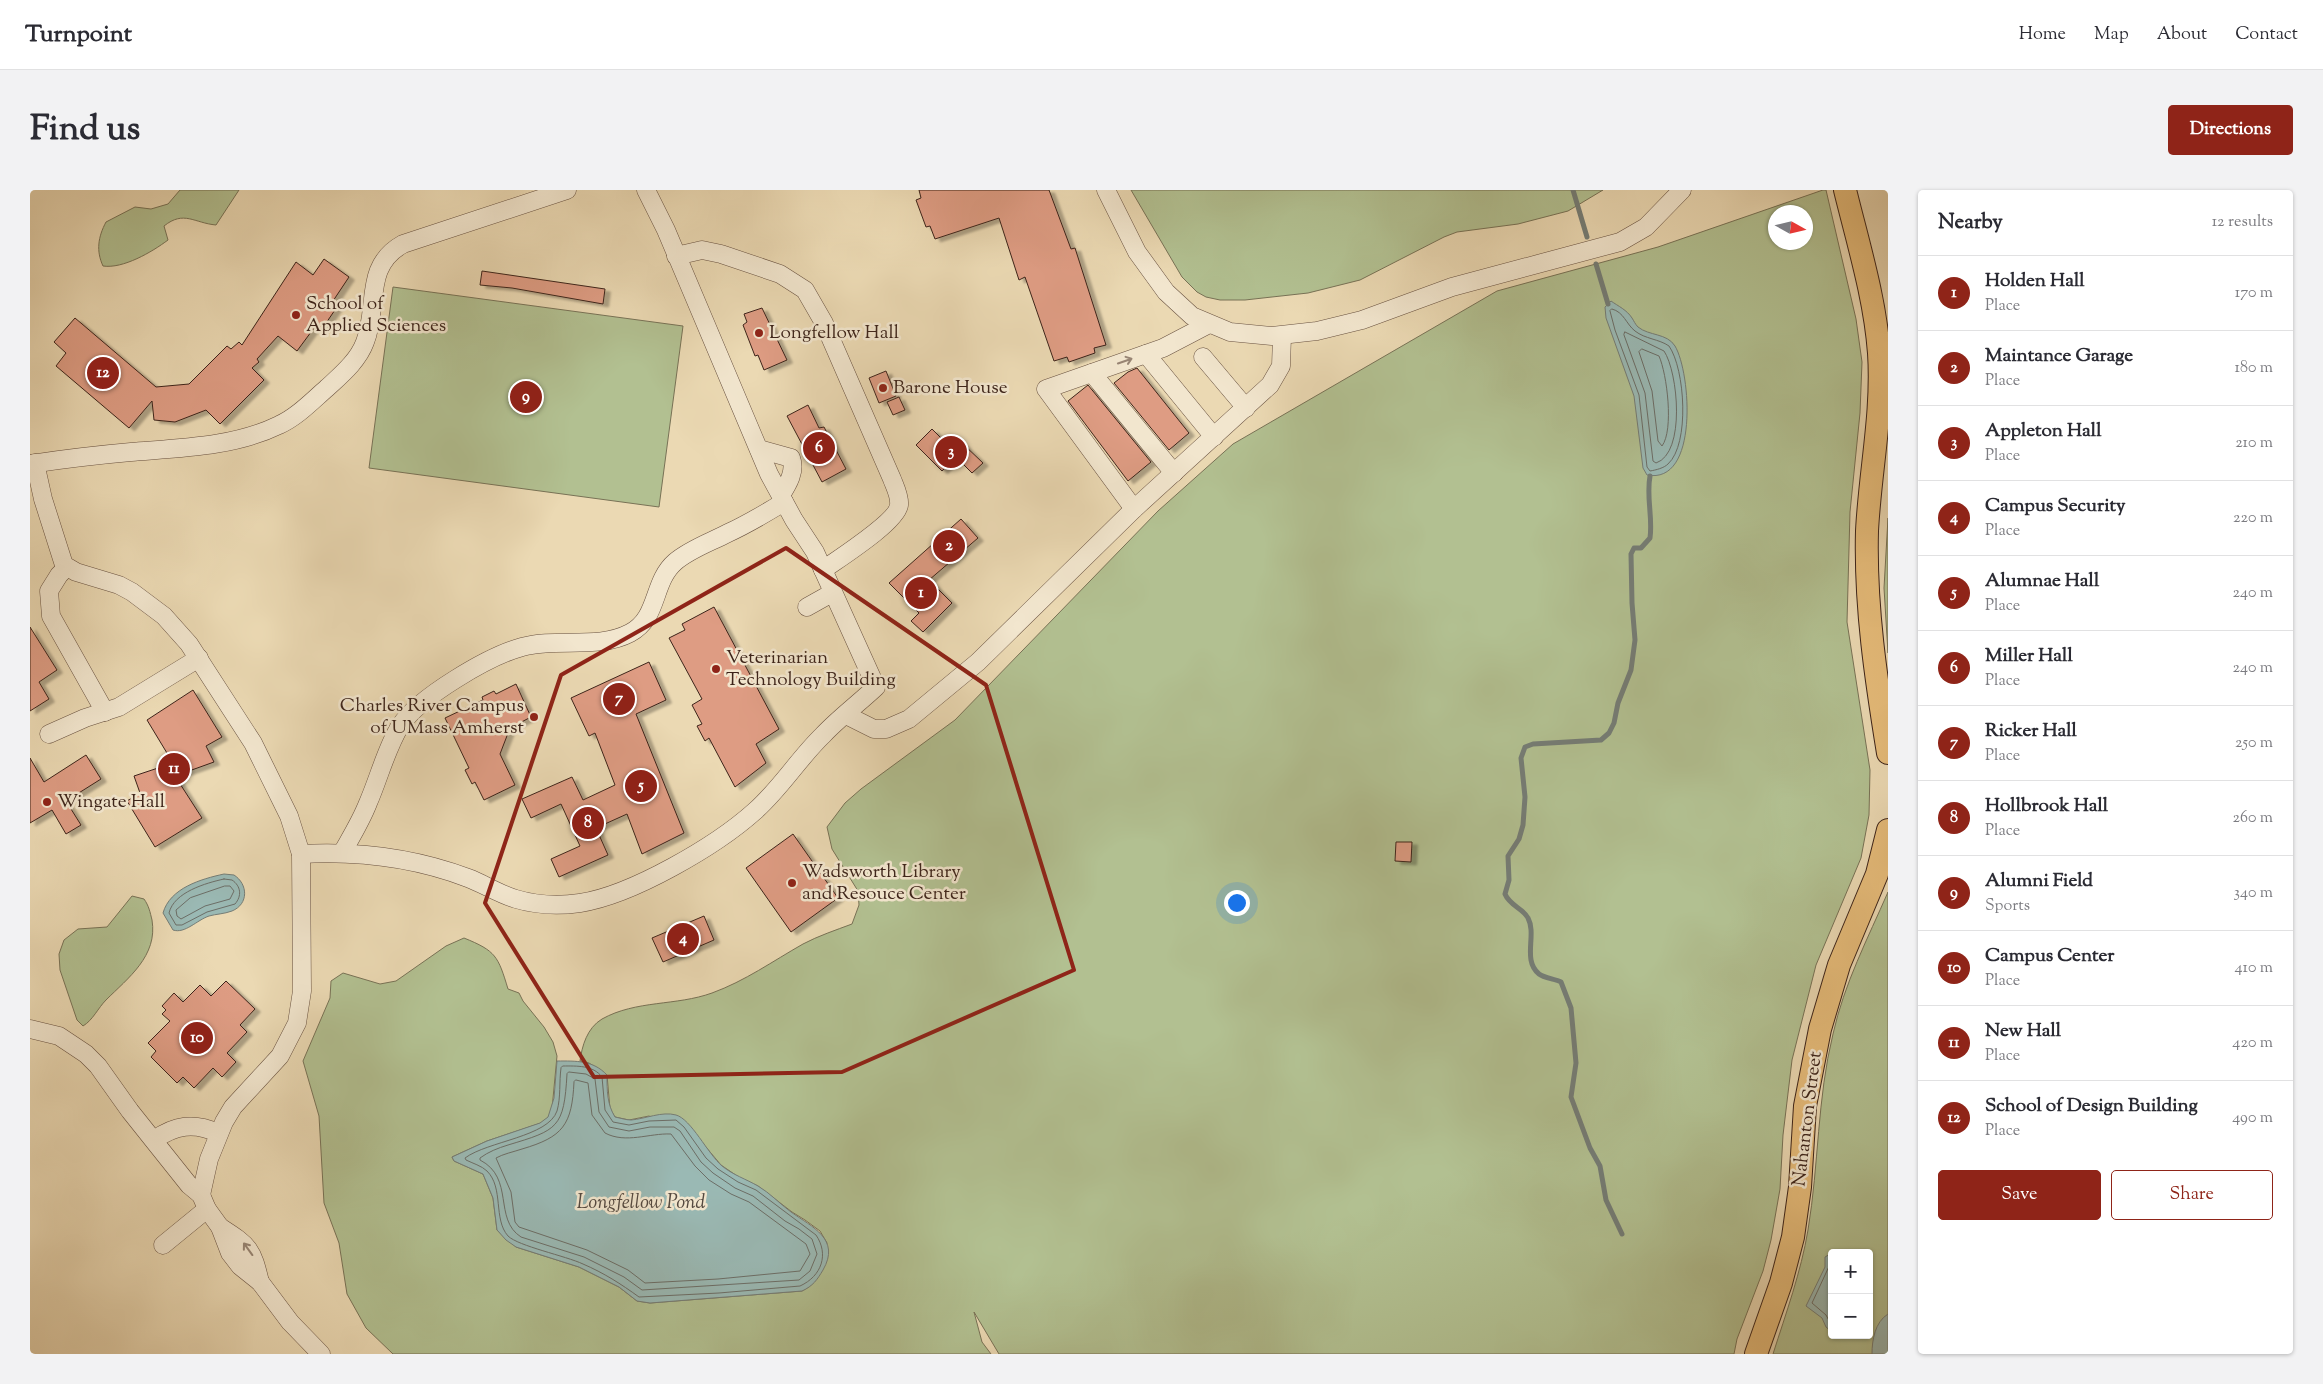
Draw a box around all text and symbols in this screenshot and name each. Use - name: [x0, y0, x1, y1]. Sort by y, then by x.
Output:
- text: Turnpoint: [25, 18, 132, 52]
- text: Home: [2019, 22, 2066, 48]
- text: Map: [2094, 22, 2129, 48]
- text: About: [2157, 22, 2207, 48]
- text: Contact: [2235, 22, 2298, 48]
- text: Find us: [30, 105, 140, 156]
- button: Directions: [2168, 105, 2293, 155]
- north arrow: [1768, 205, 1813, 250]
- text: Nearby: [1938, 208, 2003, 238]
- text: 12 results: [2212, 211, 2273, 234]
- text: Holden Hall: [1985, 268, 2085, 295]
- text: 1: [1951, 282, 1957, 305]
- text: 170 m: [2235, 282, 2273, 305]
- place label: School of Applied Sciences: [306, 291, 446, 340]
- text: Place: [1985, 295, 2020, 318]
- marker: School of Applied Sciences: [290, 309, 302, 321]
- place label: Longfellow Hall: [769, 320, 899, 347]
- marker: Longfellow Hall: [753, 327, 765, 339]
- text: Maintance Garage: [1985, 343, 2133, 370]
- pin: 12: [87, 354, 119, 392]
- one-way arrow: [1117, 356, 1132, 365]
- text: 2: [1950, 357, 1958, 380]
- text: 180 m: [2234, 357, 2273, 380]
- text: Place: [1985, 370, 2020, 393]
- place label: Barone House: [893, 375, 1008, 402]
- pin: 9: [510, 378, 542, 416]
- marker: Barone House: [877, 382, 889, 394]
- text: Appleton Hall: [1985, 418, 2101, 445]
- pin: 6: [803, 429, 835, 467]
- text: 3: [1951, 432, 1957, 455]
- text: 210 m: [2235, 432, 2273, 455]
- pin: 3: [935, 433, 967, 471]
- text: Place: [1985, 445, 2020, 468]
- text: Campus Security: [1985, 493, 2125, 520]
- text: 4: [1950, 507, 1958, 530]
- text: 220 m: [2233, 507, 2273, 530]
- text: Place: [1985, 520, 2020, 543]
- pin: 2: [933, 527, 965, 565]
- text: Alumnae Hall: [1985, 568, 2099, 595]
- pin: 1: [905, 574, 937, 612]
- text: 5: [1951, 582, 1957, 605]
- text: 240 m: [2232, 582, 2273, 605]
- text: Place: [1985, 595, 2020, 618]
- text: Miller Hall: [1985, 643, 2073, 670]
- place label: Veterinarian Technology Building: [726, 645, 896, 694]
- text: 6: [1950, 657, 1958, 680]
- text: 240 m: [2232, 657, 2273, 680]
- marker: Veterinarian Technology Building: [710, 663, 722, 675]
- text: Place: [1985, 670, 2020, 693]
- pin: 7: [603, 680, 635, 718]
- place label: Charles River Campus of UMass Amherst: [340, 693, 524, 742]
- marker: Charles River Campus of UMass Amherst: [528, 711, 540, 723]
- text: Ricker Hall: [1985, 718, 2077, 745]
- text: 7: [1950, 732, 1958, 755]
- text: 250 m: [2235, 732, 2273, 755]
- text: Place: [1985, 745, 2020, 768]
- pin: 11: [158, 750, 190, 788]
- pin: 5: [625, 767, 657, 805]
- place label: Wingate Hall: [57, 789, 165, 816]
- text: Hollbrook Hall: [1985, 793, 2108, 820]
- marker: Wingate Hall: [41, 796, 53, 808]
- pin: 8: [572, 804, 604, 842]
- text: 8: [1950, 807, 1958, 830]
- text: 260 m: [2232, 807, 2273, 830]
- text: Place: [1985, 820, 2020, 843]
- place label: Wadsworth Library and Resouce Center: [802, 859, 966, 908]
- text: Alumni Field: [1985, 868, 2093, 895]
- marker: Wadsworth Library and Resouce Center: [786, 877, 798, 889]
- text: 9: [1950, 882, 1958, 905]
- text: 340 m: [2234, 882, 2273, 905]
- your location: [1224, 890, 1250, 916]
- text: Sports: [1985, 895, 2030, 918]
- pin: 4: [667, 920, 699, 958]
- text: Campus Center: [1985, 943, 2115, 970]
- text: 10: [1947, 957, 1961, 980]
- text: 410 m: [2235, 957, 2273, 980]
- text: Place: [1985, 970, 2020, 993]
- text: New Hall: [1985, 1018, 2061, 1045]
- pin: 10: [181, 1019, 213, 1057]
- text: 11: [1949, 1032, 1959, 1055]
- text: 420 m: [2232, 1032, 2273, 1055]
- text: Place: [1985, 1045, 2020, 1068]
- street label: Nahanton Street: [1786, 1049, 1830, 1188]
- text: School of Design Building: [1985, 1093, 2198, 1120]
- text: 12: [1948, 1107, 1960, 1130]
- text: 490 m: [2232, 1107, 2273, 1130]
- text: Place: [1985, 1120, 2020, 1143]
- button: Save: [1938, 1170, 2101, 1220]
- button: Share: [2111, 1170, 2273, 1220]
- water label: Longfellow Pond: [577, 1189, 706, 1218]
- one-way arrow: [243, 1242, 253, 1256]
- map controls: [1828, 1249, 1873, 1339]
- button: +: [1828, 1249, 1873, 1294]
- button: −: [1828, 1294, 1873, 1339]

